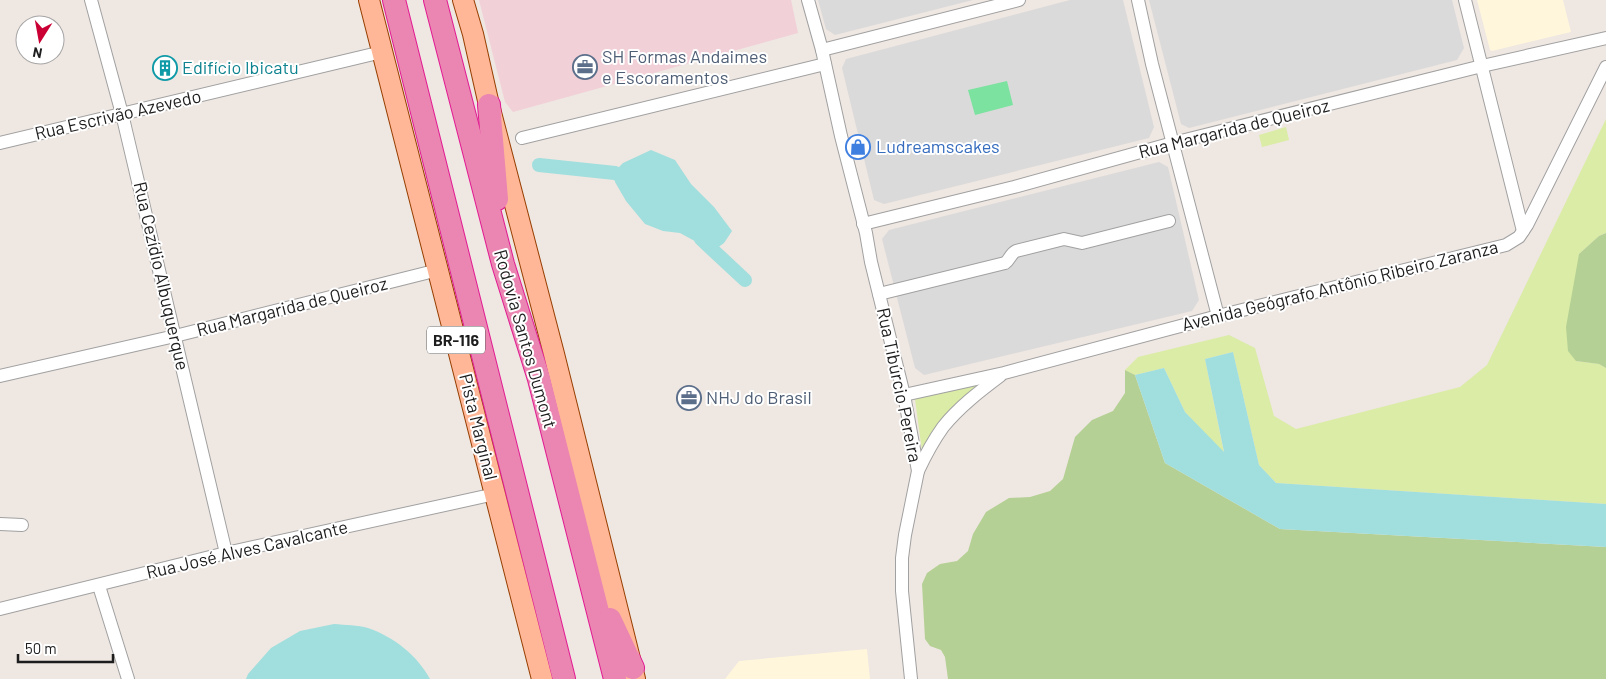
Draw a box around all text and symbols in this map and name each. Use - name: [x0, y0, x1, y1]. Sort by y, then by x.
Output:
- north arrow: [15, 15, 65, 65]
- text: N: [31, 44, 44, 62]
- place label: SH Formas Andaimes e Escoramentos: [602, 45, 767, 88]
- office icon: SH Formas Andaimes e Escoramentos: [572, 54, 598, 80]
- building icon: Edifício Ibicatu: [152, 55, 178, 81]
- place label: Edifício Ibicatu: [182, 56, 299, 78]
- street label: Rua Escrivão Azevedo: [32, 84, 203, 144]
- street label: Rua Margarida de Queiroz: [1136, 94, 1331, 162]
- shop icon: Ludreamscakes: [845, 134, 871, 160]
- place label: Ludreamscakes: [876, 135, 1000, 157]
- street label: Rua Cezídio Albuquerque: [130, 179, 194, 372]
- street label: Avenida Geógrafo Antônio Ribeiro Zaranza: [1179, 235, 1500, 335]
- street label: Rodovia Santos Dumont: [490, 247, 562, 431]
- street label: Rua Margarida de Queiroz: [194, 272, 389, 340]
- street label: Rua Tibúrcio Pereira: [873, 305, 927, 464]
- road number: BR-116: [427, 326, 485, 354]
- street label: Pista Marginal: [455, 371, 503, 482]
- office icon: NHJ do Brasil: [676, 385, 702, 411]
- place label: NHJ do Brasil: [706, 386, 812, 408]
- street label: Rua José Alves Cavalcante: [144, 515, 350, 583]
- scale bar: [18, 632, 112, 664]
- text: 50 m: [25, 639, 57, 657]

